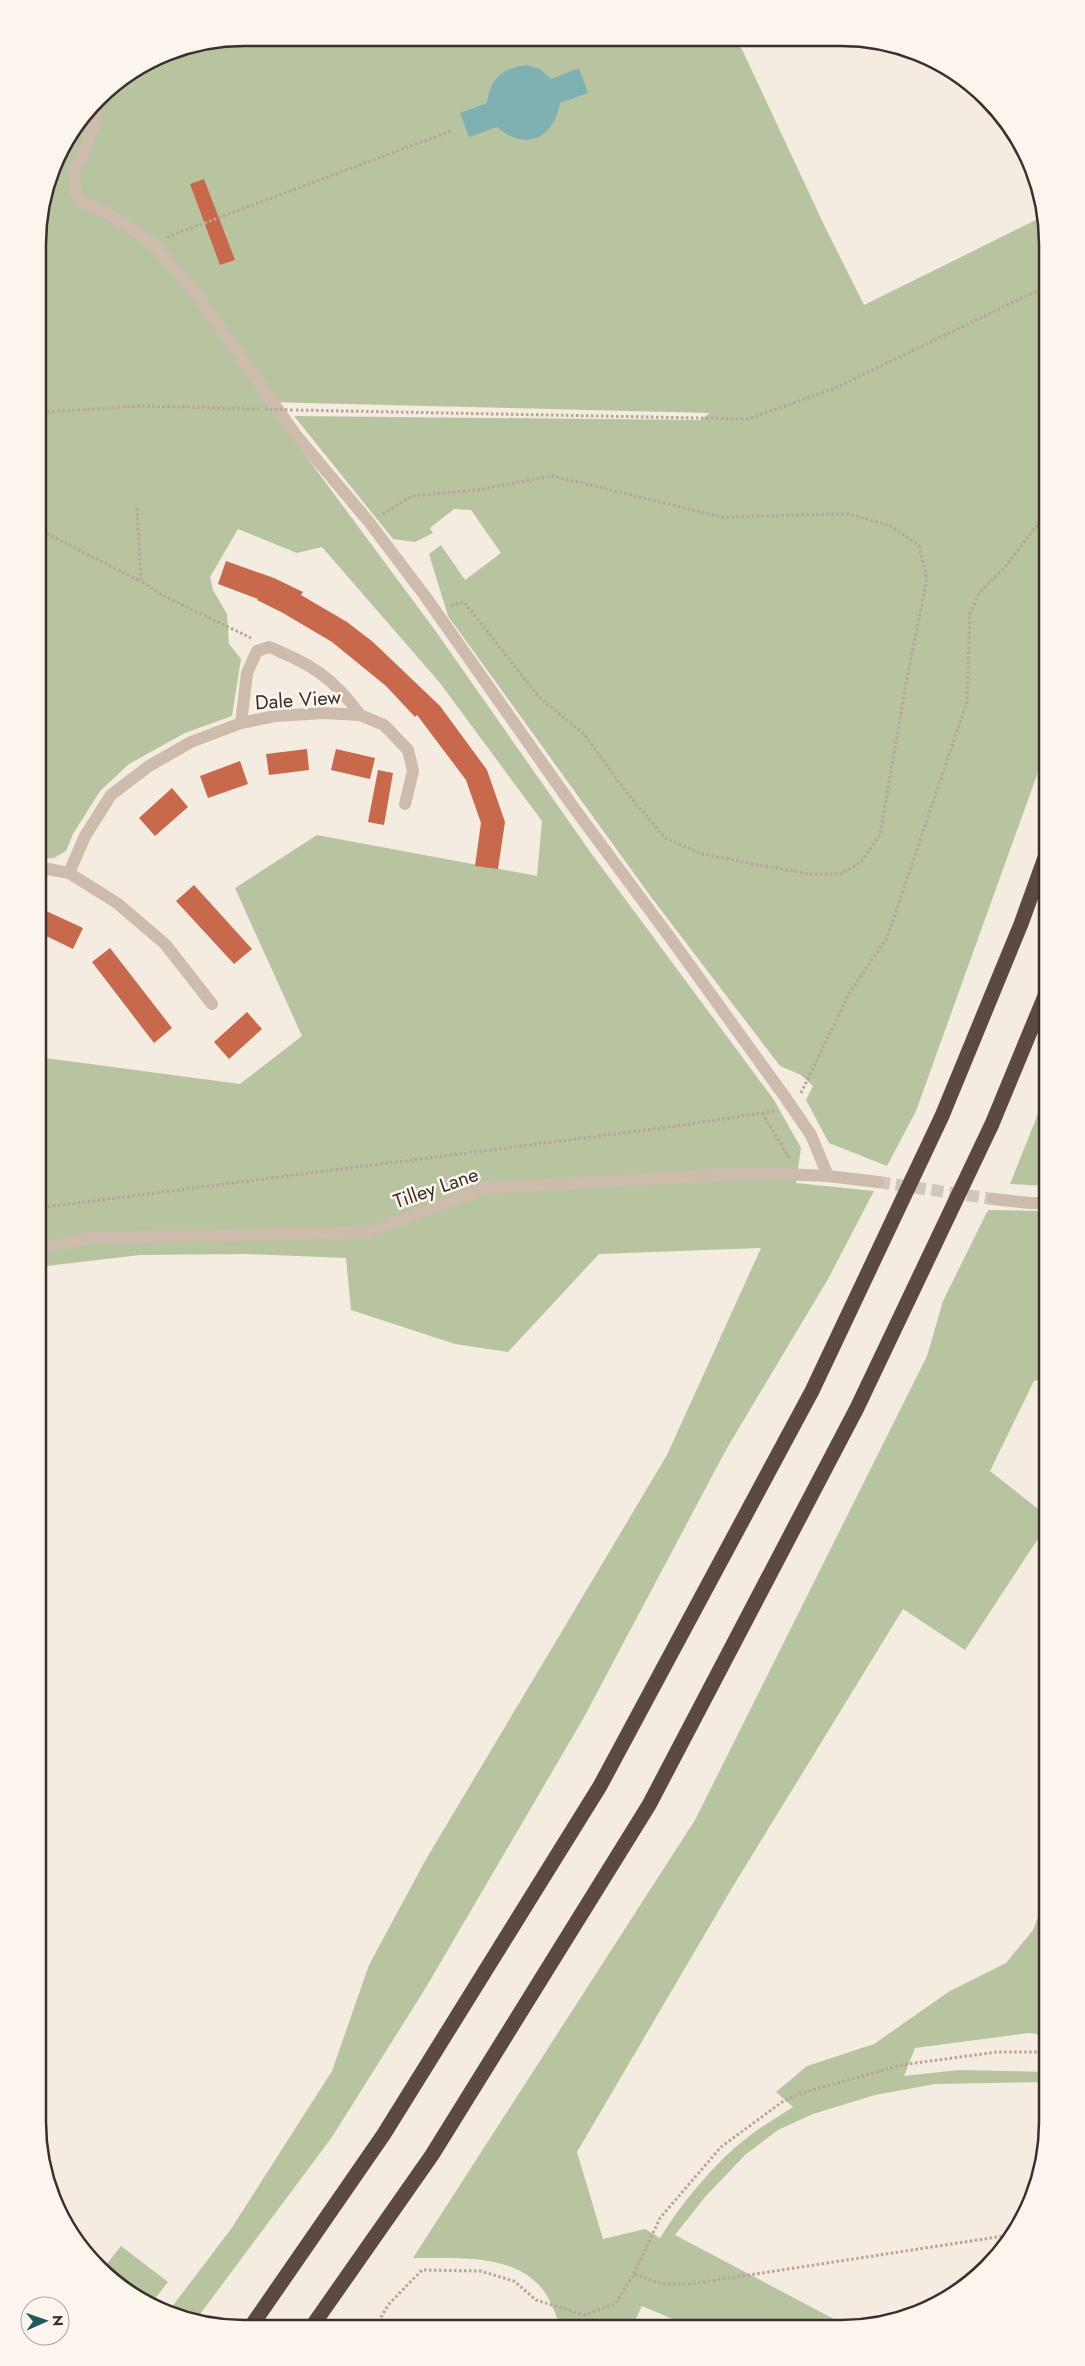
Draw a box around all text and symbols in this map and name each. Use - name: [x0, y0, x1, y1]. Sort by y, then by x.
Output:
- street label: Dale View: [254, 683, 342, 717]
- street label: Tilley Lane: [390, 1160, 482, 1216]
- north arrow: [20, 2296, 70, 2346]
- text: N: [48, 2315, 68, 2326]

